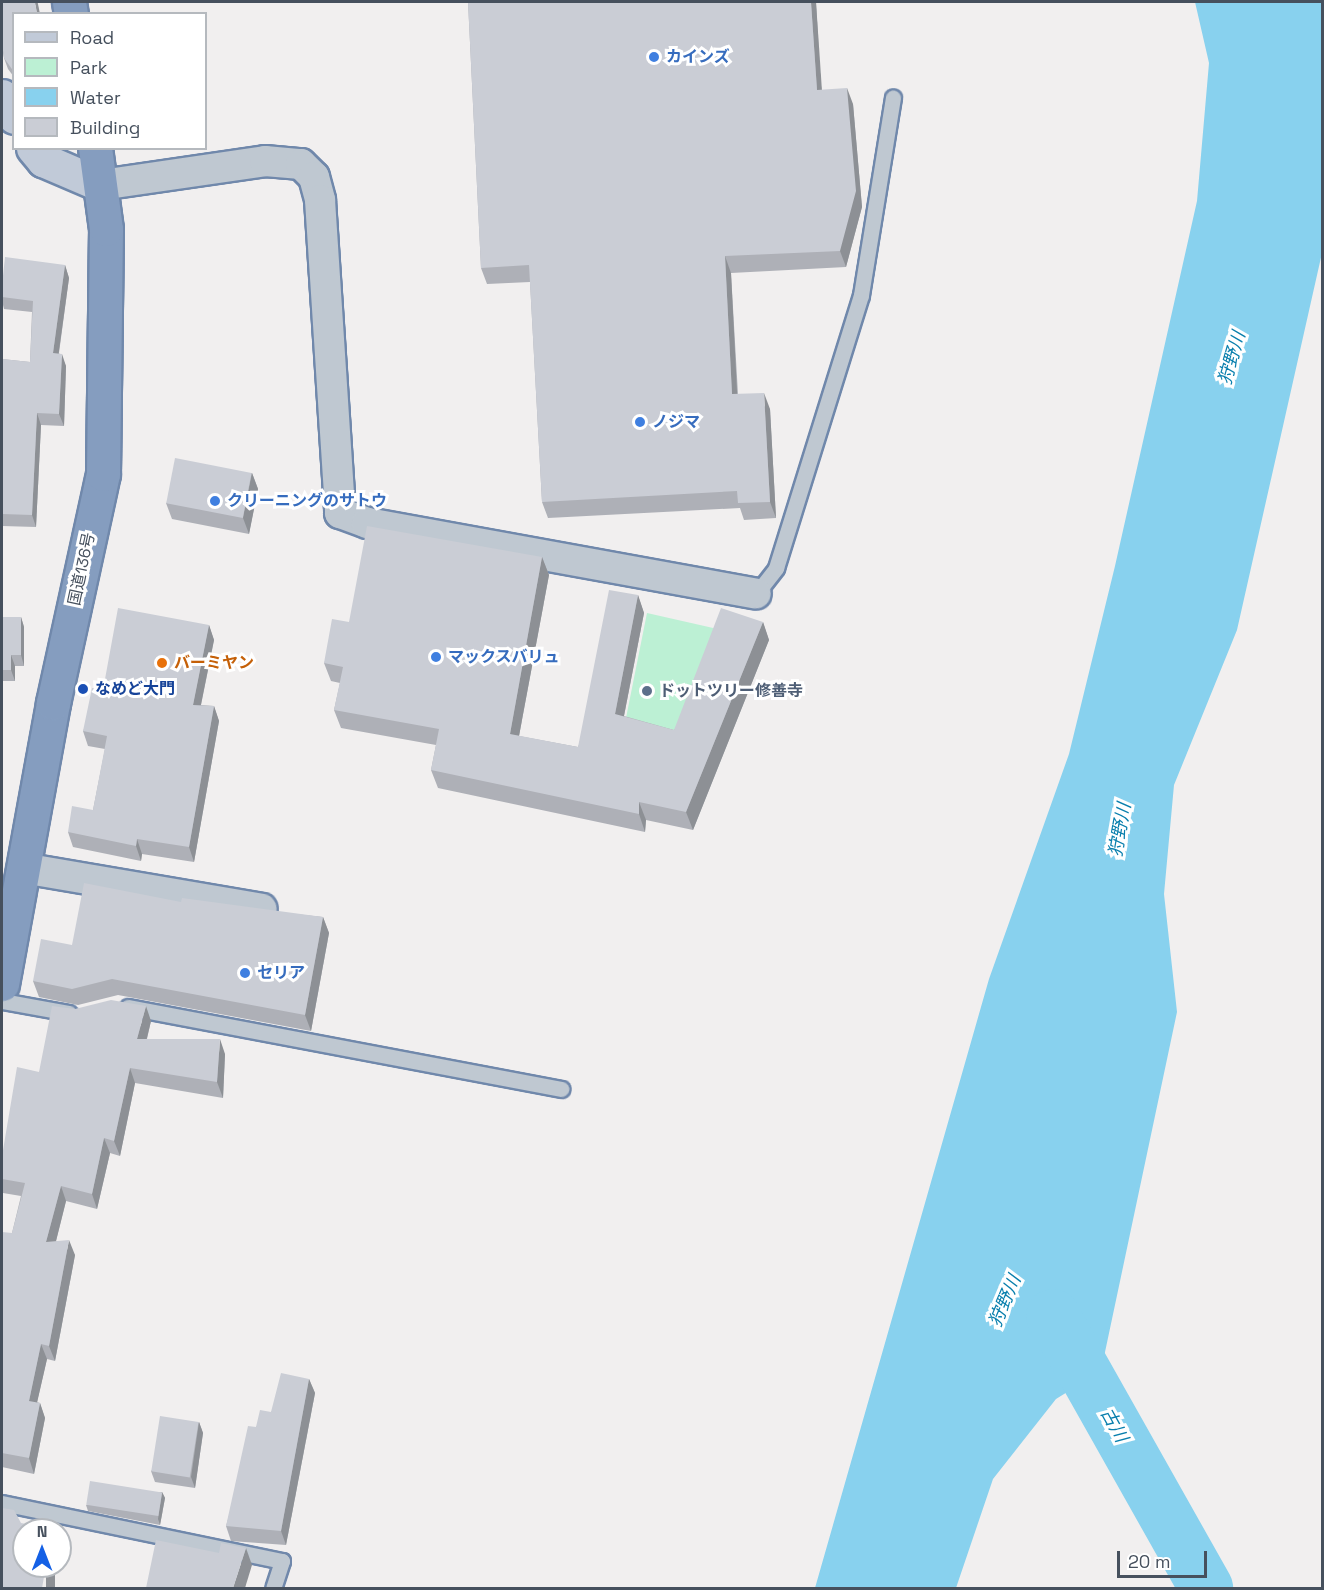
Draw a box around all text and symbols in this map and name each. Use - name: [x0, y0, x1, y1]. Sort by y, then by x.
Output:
- legend: [12, 12, 207, 150]
- text: Road: [70, 26, 114, 49]
- place label: カインズ: [666, 47, 730, 67]
- marker: カインズ: [647, 50, 661, 64]
- text: Park: [70, 56, 107, 79]
- text: Water: [70, 86, 121, 109]
- text: Building: [70, 116, 140, 139]
- water label: 狩野川: [1214, 329, 1250, 387]
- place label: ノジマ: [652, 412, 700, 432]
- marker: ノジマ: [633, 415, 647, 429]
- place label: クリーニングのサトウ: [227, 491, 387, 511]
- marker: クリーニングのサトウ: [208, 494, 222, 508]
- street label: 国道136号: [65, 531, 99, 607]
- place label: マックスバリュ: [448, 647, 560, 667]
- marker: マックスバリュ: [429, 650, 443, 664]
- place label: バーミヤン: [174, 653, 254, 673]
- marker: バーミヤン: [155, 656, 169, 670]
- place label: なめど大門: [95, 679, 175, 699]
- place label: ドットツリー修善寺: [659, 681, 803, 701]
- marker: なめど大門: [76, 682, 90, 696]
- marker: ドットツリー修善寺: [640, 684, 654, 698]
- water label: 狩野川: [1105, 802, 1135, 858]
- place label: セリア: [257, 963, 305, 983]
- marker: セリア: [238, 966, 252, 980]
- water label: 狩野川: [985, 1272, 1025, 1330]
- water label: 古川: [1096, 1404, 1132, 1446]
- north arrow: [12, 1518, 72, 1578]
- text: N: [37, 1521, 47, 1542]
- scale bar: [1120, 1539, 1210, 1577]
- text: 20 m: [1128, 1550, 1171, 1573]

